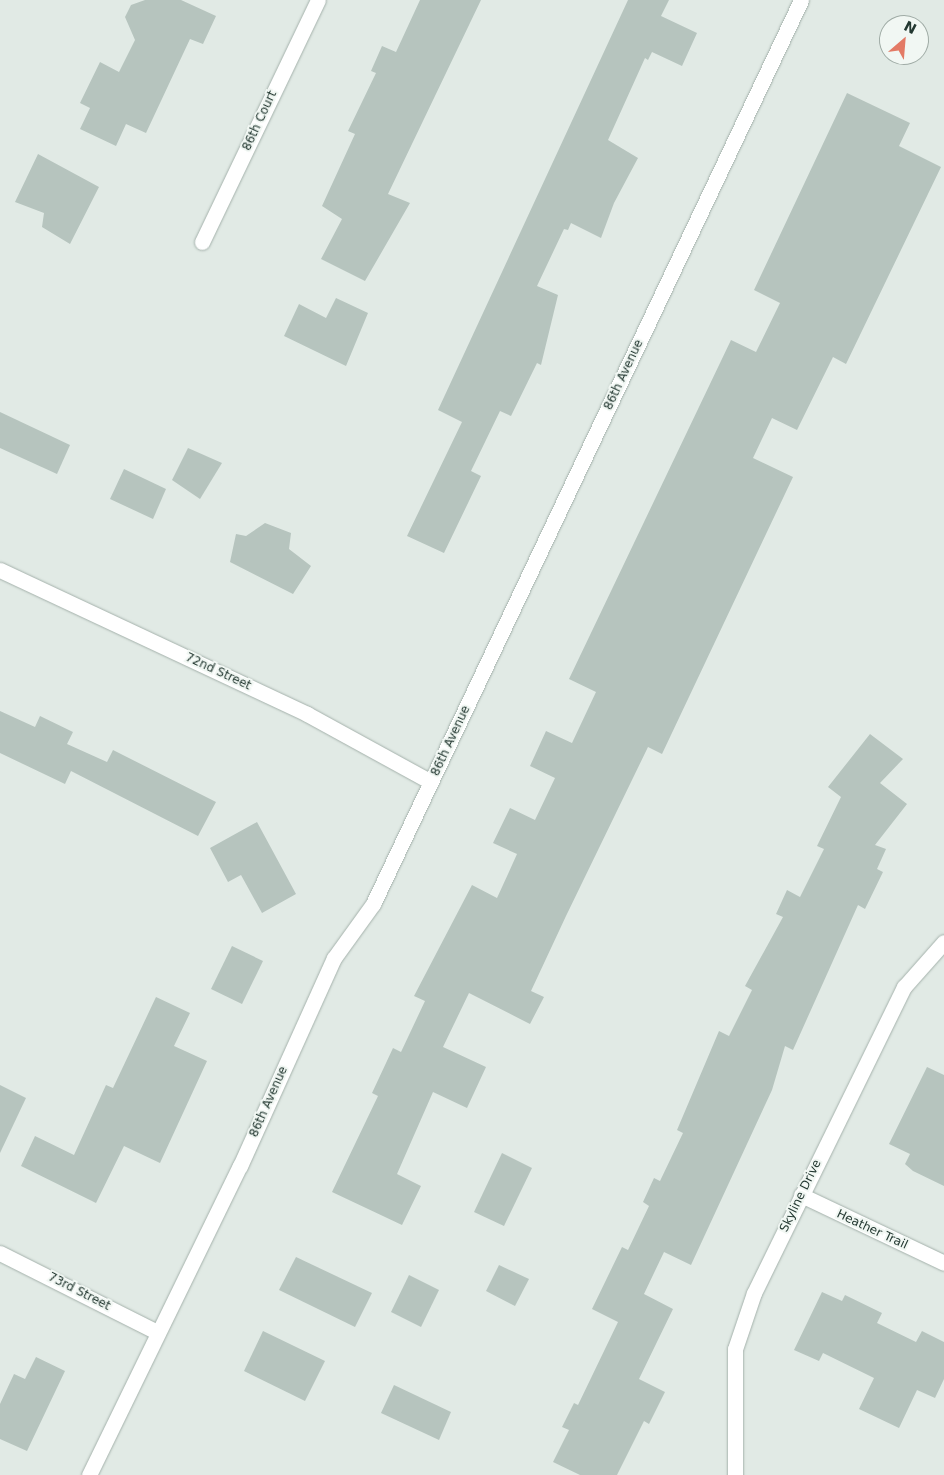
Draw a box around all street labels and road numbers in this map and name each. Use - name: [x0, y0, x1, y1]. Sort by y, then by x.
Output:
- street label: 86th Court: [240, 89, 280, 153]
- street label: 86th Avenue: [601, 338, 647, 412]
- street label: 72nd Street: [183, 651, 253, 693]
- street label: 86th Avenue: [428, 704, 474, 778]
- street label: 86th Avenue: [247, 1064, 291, 1140]
- street label: Skyline Drive: [777, 1157, 825, 1235]
- street label: Heather Trail: [834, 1207, 910, 1253]
- street label: 73rd Street: [45, 1270, 113, 1314]

